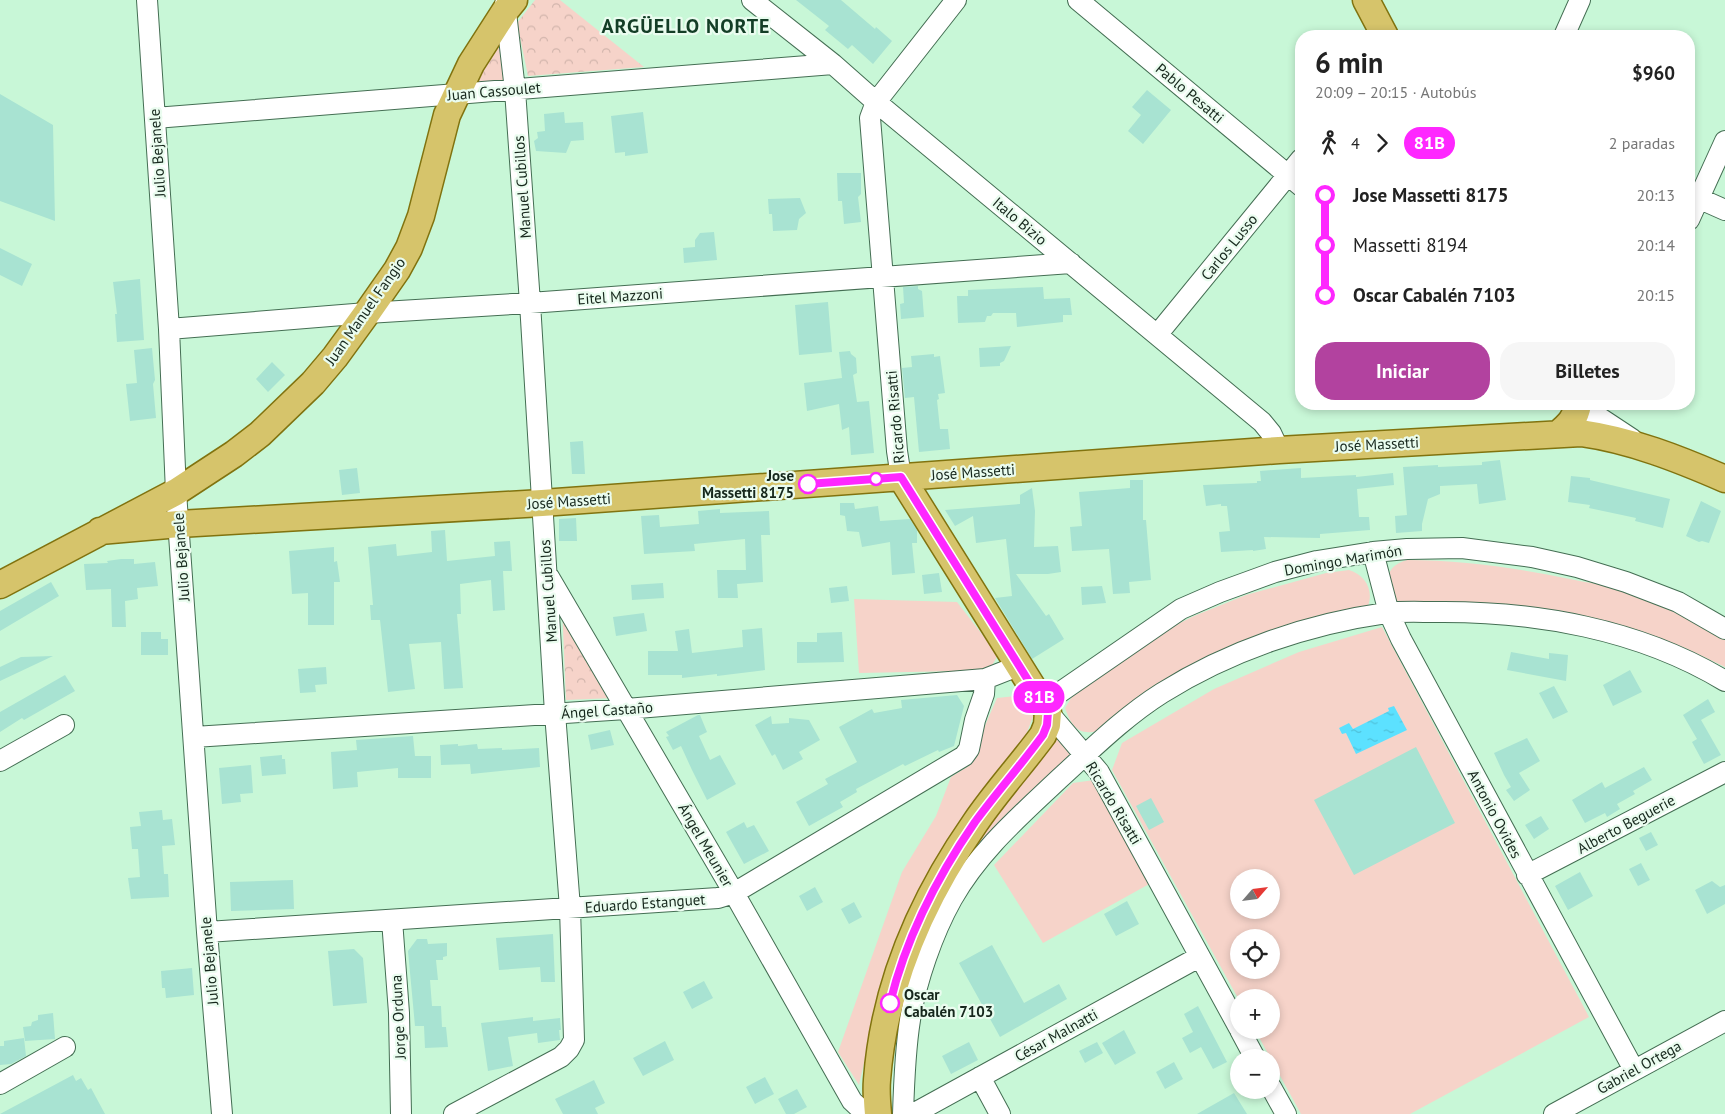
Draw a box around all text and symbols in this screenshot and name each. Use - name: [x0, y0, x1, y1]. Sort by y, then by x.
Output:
- district label: ARGÜELLO NORTE: [602, 13, 770, 39]
- text: 6 min: [1315, 44, 1383, 81]
- street label: Pablo Pesatti: [1152, 59, 1228, 127]
- text: $960: [1632, 61, 1675, 85]
- street label: Juan Cassoulet: [446, 77, 542, 105]
- text: 20:09 – 20:15 · Autobús: [1315, 82, 1476, 102]
- street label: Julio Bejanele: [144, 108, 170, 199]
- icon: walk: [1315, 129, 1343, 157]
- icon: forward: [1368, 129, 1396, 157]
- text: 81B: [1414, 131, 1445, 154]
- text: 4: [1351, 133, 1360, 153]
- text: 2 paradas: [1609, 133, 1675, 153]
- street label: Manuel Cubillos: [509, 135, 535, 239]
- text: Jose Massetti 8175: [1353, 183, 1508, 207]
- text: 20:13: [1637, 185, 1675, 205]
- street label: Italo Bizio: [989, 193, 1051, 249]
- street label: Carlos Lusso: [1197, 210, 1261, 284]
- text: Massetti 8194: [1353, 233, 1468, 257]
- text: 20:14: [1637, 235, 1675, 255]
- street label: Juan Manuel Fangio: [320, 253, 409, 369]
- text: Oscar Cabalén 7103: [1353, 283, 1516, 307]
- street label: Eitel Mazzoni: [577, 284, 663, 308]
- text: 20:15: [1637, 285, 1675, 305]
- button: Iniciar: [1315, 342, 1490, 400]
- button: Billetes: [1500, 342, 1675, 400]
- street label: Ricardo Risatti: [881, 370, 909, 464]
- street label: José Massetti: [1334, 432, 1419, 456]
- street label: José Massetti: [929, 460, 1016, 484]
- place label: Jose Massetti 8175: [702, 466, 794, 502]
- unlabelled marker: [869, 472, 883, 486]
- marker: Jose Massetti 8175: [798, 474, 818, 494]
- street label: José Massetti: [525, 489, 612, 513]
- street label: Julio Bejanele: [168, 512, 194, 603]
- street label: Manuel Cubillos: [535, 539, 561, 643]
- street label: Domingo Marimón: [1283, 540, 1403, 580]
- line badge: 81B: [1010, 681, 1068, 713]
- text: 81B: [1023, 685, 1055, 708]
- street label: Ángel Castaño: [561, 697, 653, 723]
- street label: Ricardo Risatti: [1082, 758, 1146, 848]
- street label: Antonio Ovides: [1464, 766, 1526, 862]
- street label: Alberto Beguerie: [1574, 790, 1678, 858]
- street label: Ángel Meunier: [674, 800, 738, 890]
- north arrow: [1230, 869, 1280, 919]
- map controls: [1230, 869, 1280, 1099]
- street label: Eduardo Estanguet: [584, 889, 706, 917]
- street label: Julio Bejanele: [196, 916, 222, 1007]
- button: locate: [1230, 929, 1280, 979]
- street label: Jorge Orduna: [386, 974, 410, 1061]
- place label: Oscar Cabalén 7103: [904, 985, 993, 1021]
- button: +: [1230, 989, 1280, 1039]
- marker: Oscar Cabalén 7103: [880, 993, 900, 1013]
- street label: César Malnatti: [1011, 1004, 1101, 1066]
- street label: Gabriel Ortega: [1593, 1036, 1685, 1098]
- button: −: [1230, 1049, 1280, 1099]

